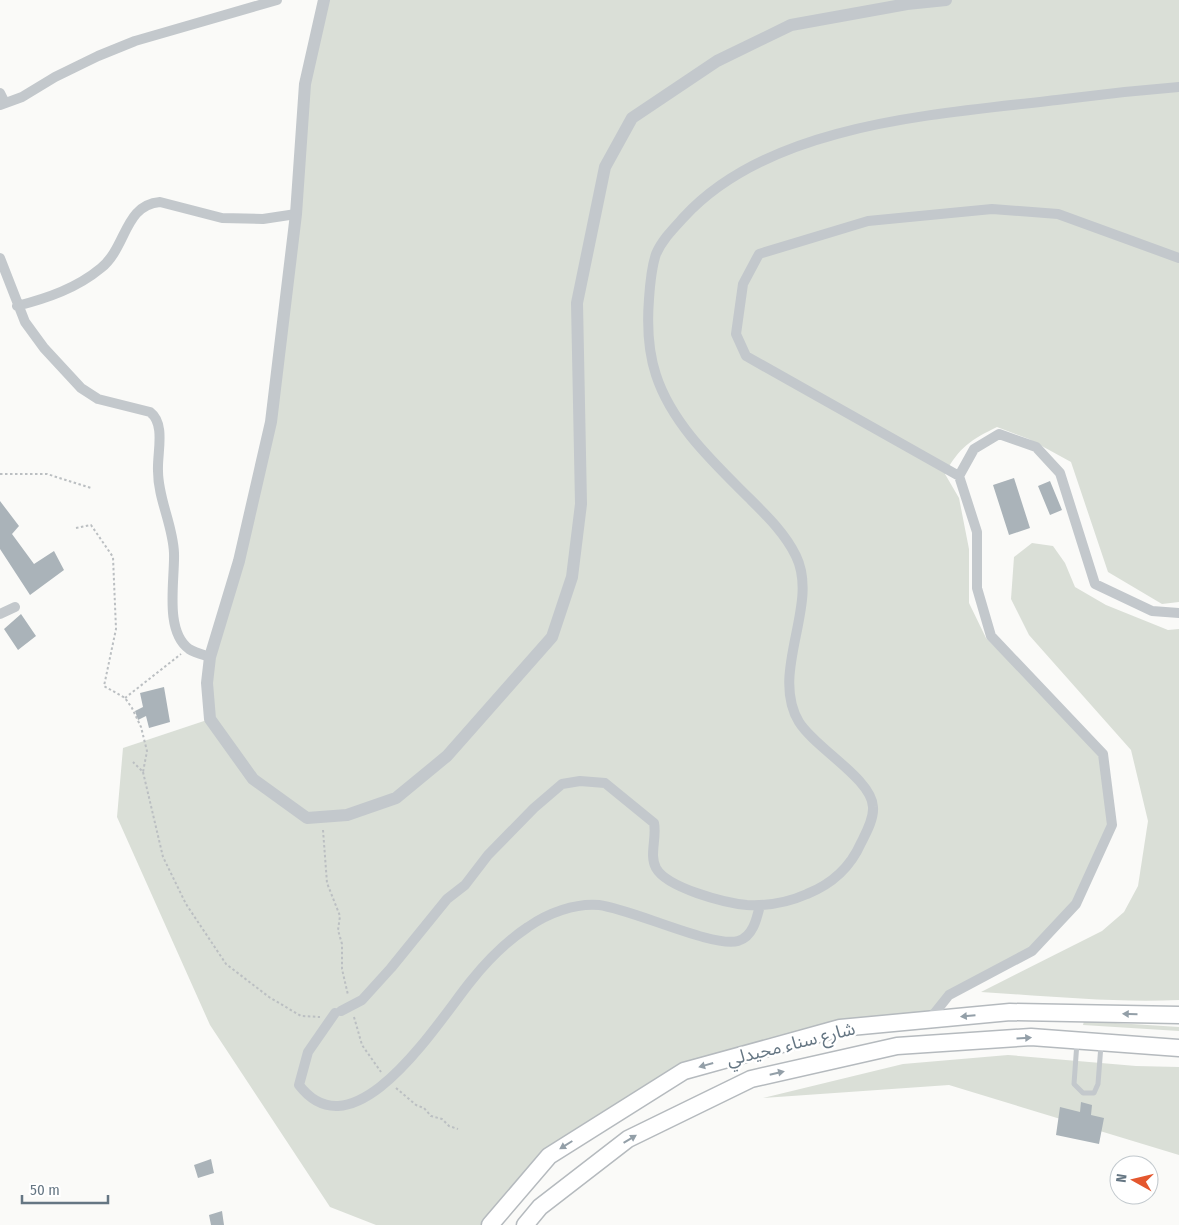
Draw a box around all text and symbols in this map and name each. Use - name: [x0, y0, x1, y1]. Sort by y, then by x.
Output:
- one-way arrow: [1122, 1010, 1138, 1018]
- one-way arrow: [960, 1012, 976, 1020]
- street label: شارع سناء محيدلي: [724, 1017, 858, 1074]
- one-way arrow: [1016, 1033, 1032, 1041]
- one-way arrow: [699, 1061, 714, 1069]
- one-way arrow: [770, 1069, 785, 1077]
- one-way arrow: [622, 1135, 637, 1143]
- one-way arrow: [559, 1140, 572, 1150]
- north arrow: [1109, 1155, 1159, 1205]
- scale bar: [22, 1172, 109, 1204]
- text: N: [1113, 1173, 1131, 1184]
- text: 50 m: [30, 1181, 60, 1199]

